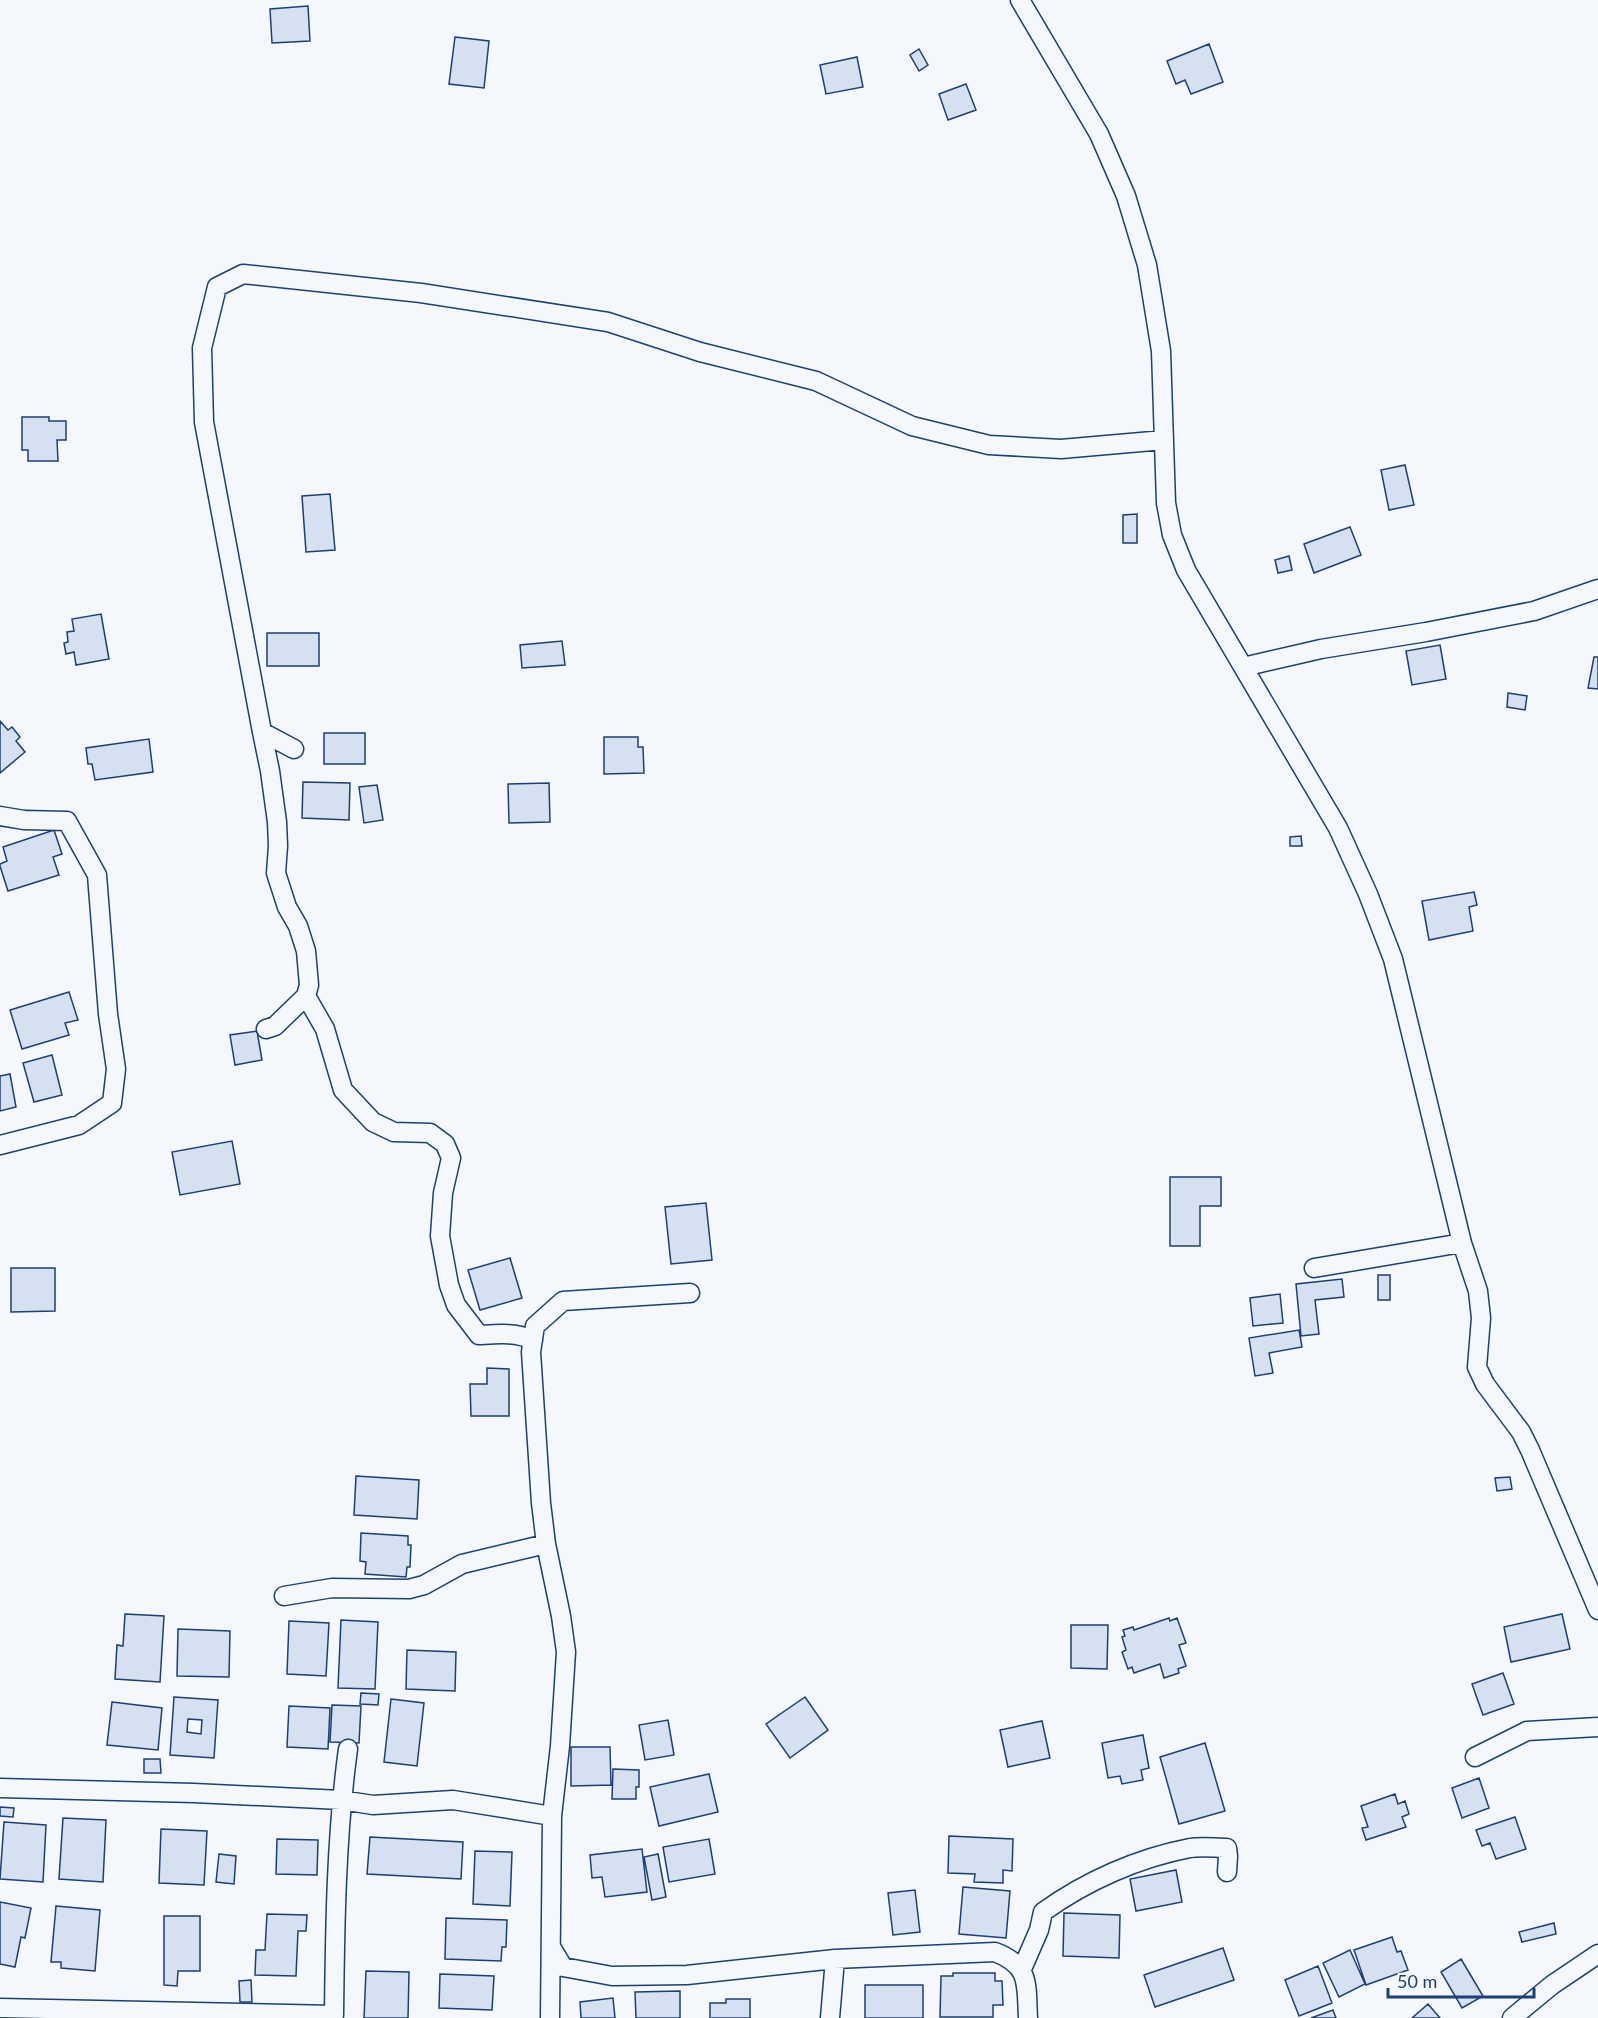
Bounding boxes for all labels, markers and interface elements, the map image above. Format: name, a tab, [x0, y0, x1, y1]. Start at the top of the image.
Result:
scale bar	[1388, 1961, 1534, 1999]
text: 50 m	[1397, 1970, 1437, 1992]

